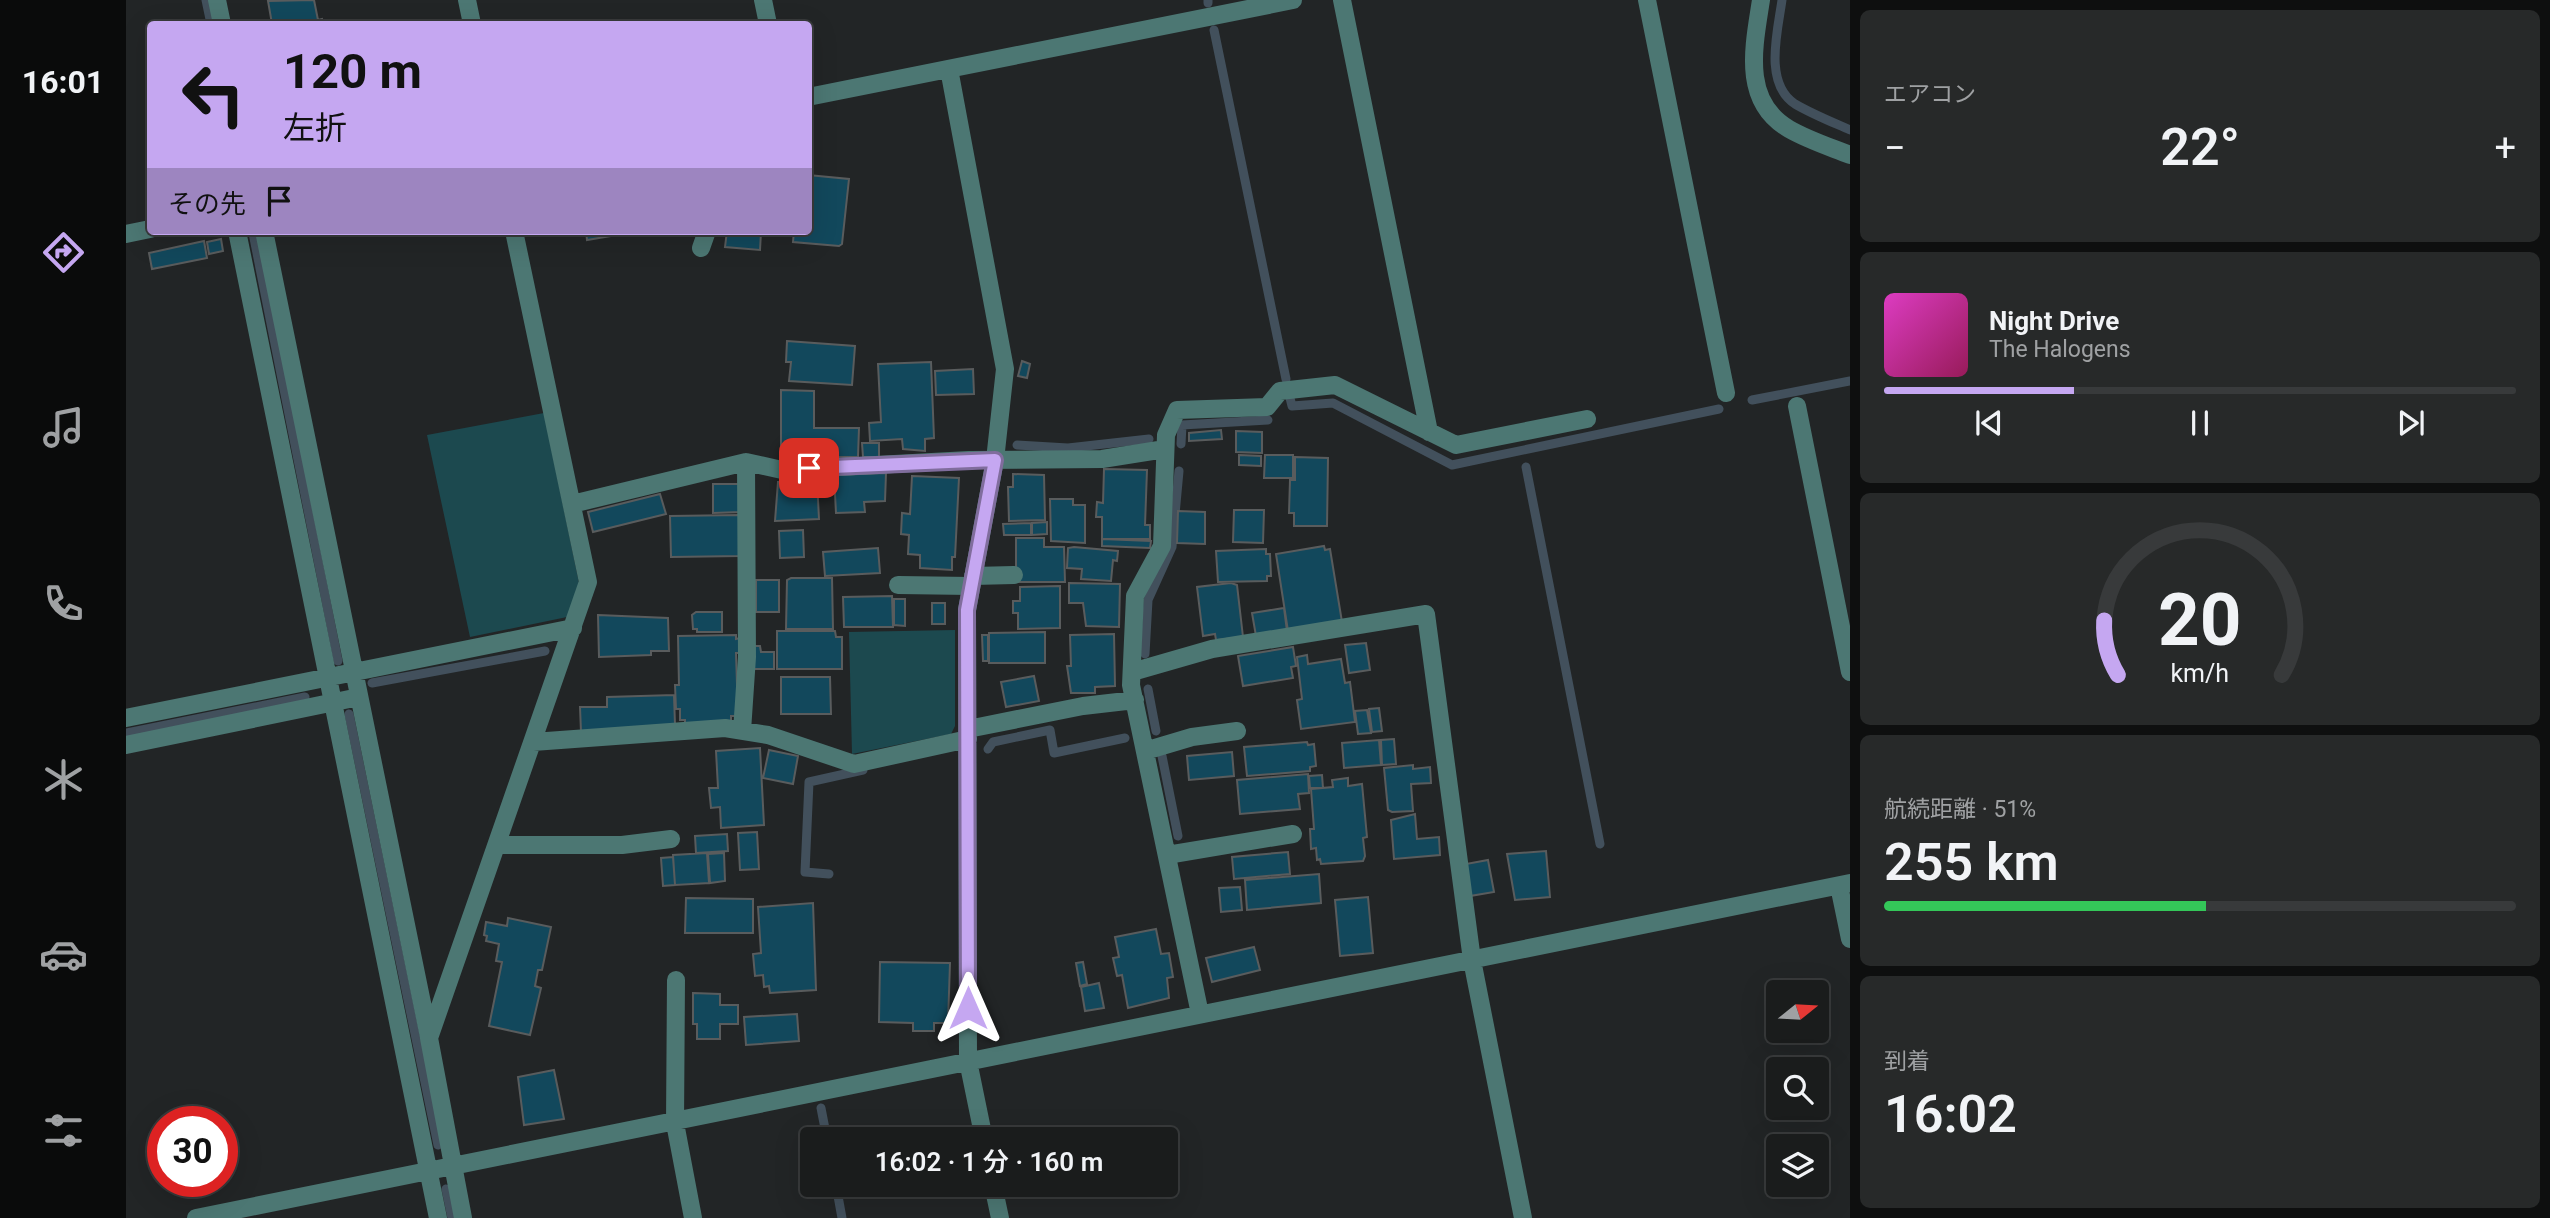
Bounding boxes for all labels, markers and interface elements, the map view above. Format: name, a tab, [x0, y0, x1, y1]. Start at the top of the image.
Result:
text: 120 m	[283, 43, 422, 100]
icon: left	[168, 49, 259, 140]
text: 16:01	[22, 63, 104, 101]
text: エアコン	[1884, 81, 1976, 108]
text: 左折	[283, 109, 347, 147]
text: 22°	[2160, 117, 2240, 178]
text: −	[1884, 126, 1906, 170]
text: +	[2494, 126, 2516, 170]
icon: arrive	[260, 182, 298, 220]
text: その先	[168, 189, 246, 219]
icon: directions	[39, 228, 88, 277]
text: Night Drive	[1989, 306, 2119, 336]
text: The Halogens	[1989, 336, 2131, 363]
icon: music	[39, 403, 88, 452]
icon: previous	[1970, 404, 2008, 442]
icon: pause	[2181, 404, 2219, 442]
icon: next	[2392, 404, 2430, 442]
pin	[779, 438, 839, 498]
icon: arrive	[790, 449, 828, 487]
text: 20	[2158, 577, 2242, 663]
icon: phone	[39, 579, 88, 628]
text: km/h	[2171, 659, 2229, 688]
icon: climate	[39, 755, 88, 804]
text: 航続距離 · 51%	[1884, 796, 2036, 823]
text: 255 km	[1884, 832, 2059, 893]
icon: car	[39, 930, 88, 979]
position arrow	[931, 971, 1005, 1045]
north arrow	[1766, 980, 1829, 1043]
map controls	[1766, 980, 1829, 1197]
text: 到着	[1884, 1048, 1930, 1075]
button: search	[1766, 1057, 1829, 1120]
text: 16:02	[1884, 1084, 2017, 1145]
icon: filters	[39, 1106, 88, 1155]
speed limit sign: 30	[147, 1106, 238, 1197]
button: layers	[1766, 1134, 1829, 1197]
text: 16:02 · 1 分 · 160 m	[875, 1147, 1103, 1177]

